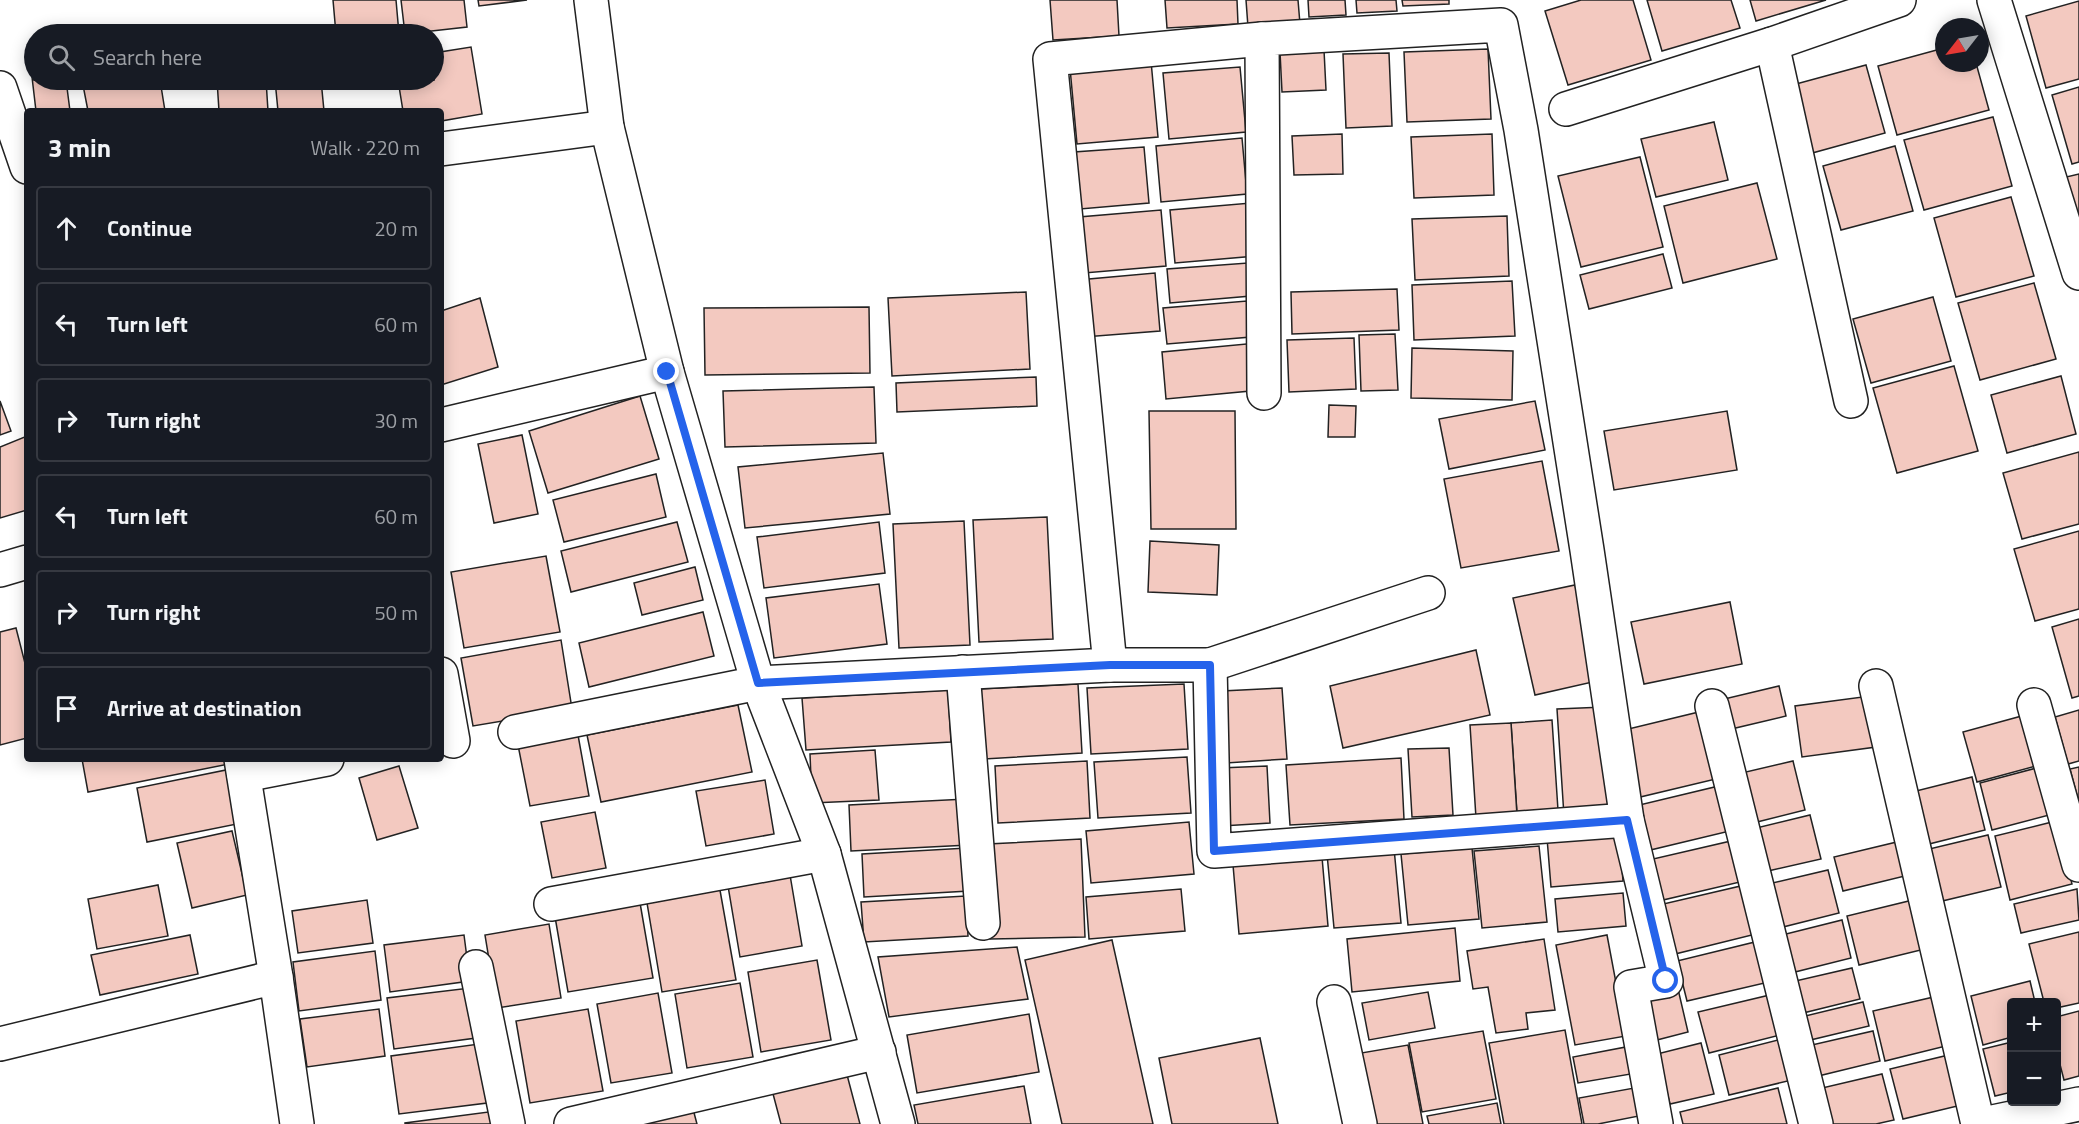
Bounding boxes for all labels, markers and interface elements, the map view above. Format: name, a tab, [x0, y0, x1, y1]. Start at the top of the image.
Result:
north arrow	[1935, 18, 1989, 72]
search box	[24, 24, 444, 90]
text: Search here	[93, 40, 202, 74]
icon: search	[45, 41, 78, 74]
text: 3 min	[48, 128, 111, 167]
text: Walk · 220 m	[311, 132, 420, 163]
text: Continue	[107, 211, 192, 245]
icon: ahead	[50, 212, 83, 245]
text: 20 m	[374, 213, 418, 244]
text: Turn left	[107, 307, 188, 341]
icon: left	[50, 308, 83, 341]
text: 60 m	[374, 309, 418, 340]
route end	[653, 358, 679, 384]
text: Turn right	[107, 403, 201, 437]
icon: right	[50, 404, 83, 437]
text: 30 m	[374, 405, 418, 436]
text: Turn left	[107, 499, 188, 533]
icon: left	[50, 500, 83, 533]
text: 60 m	[374, 501, 418, 532]
text: Turn right	[107, 595, 201, 629]
icon: right	[50, 596, 83, 629]
text: 50 m	[374, 597, 418, 628]
text: Arrive at destination	[107, 691, 302, 725]
icon: arrive	[50, 692, 83, 725]
route start	[1652, 967, 1678, 993]
map controls	[2007, 998, 2061, 1106]
button: +	[2007, 998, 2061, 1052]
button: −	[2007, 1052, 2061, 1106]

